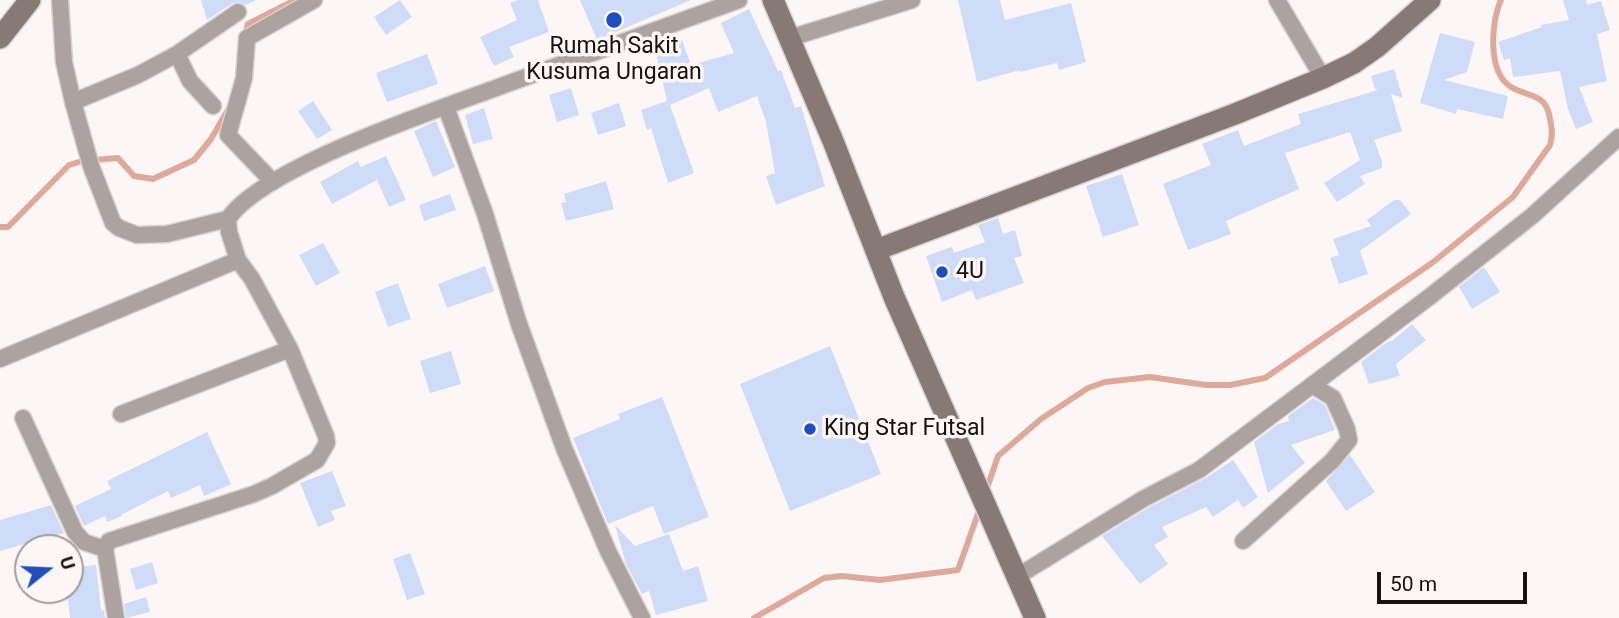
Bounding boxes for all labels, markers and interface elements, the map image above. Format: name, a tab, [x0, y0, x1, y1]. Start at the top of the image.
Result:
marker: Rumah Sakit Kusuma Ungaran	[604, 10, 624, 30]
place label: Rumah Sakit Kusuma Ungaran	[526, 33, 702, 87]
place label: 4U	[956, 258, 984, 286]
marker: 4U	[934, 264, 950, 280]
place label: King Star Futsal	[824, 415, 985, 443]
marker: King Star Futsal	[802, 421, 818, 437]
north arrow	[14, 534, 84, 604]
text: U	[55, 553, 80, 572]
scale bar	[1381, 558, 1532, 602]
text: 50 m	[1390, 572, 1437, 596]

